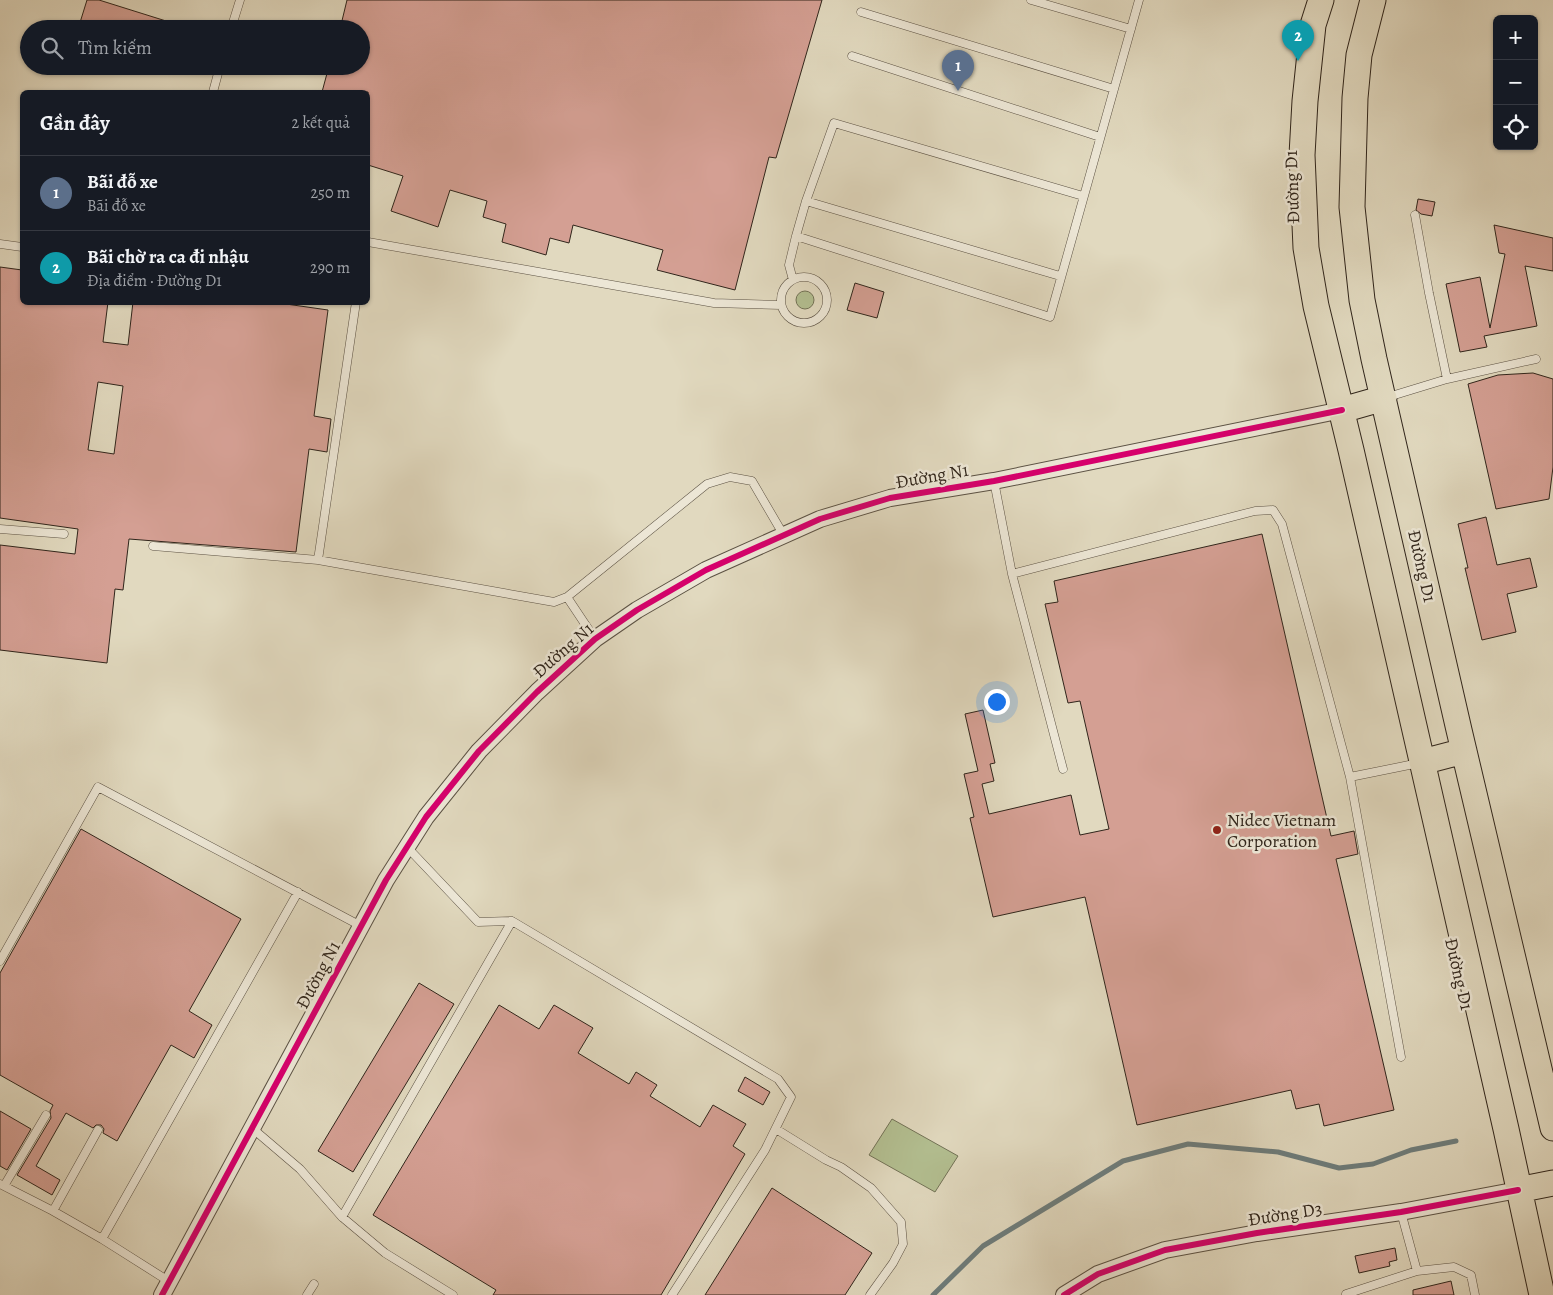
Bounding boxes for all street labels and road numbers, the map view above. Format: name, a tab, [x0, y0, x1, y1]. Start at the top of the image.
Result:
street label: Đường D1	[1279, 150, 1305, 224]
street label: Đường N1	[894, 458, 970, 494]
street label: Đường D1	[1402, 528, 1442, 604]
street label: Đường N1	[527, 617, 599, 683]
street label: Đường D1	[1439, 936, 1479, 1012]
street label: Đường N1	[290, 937, 346, 1013]
street label: Đường D3	[1246, 1196, 1324, 1232]

